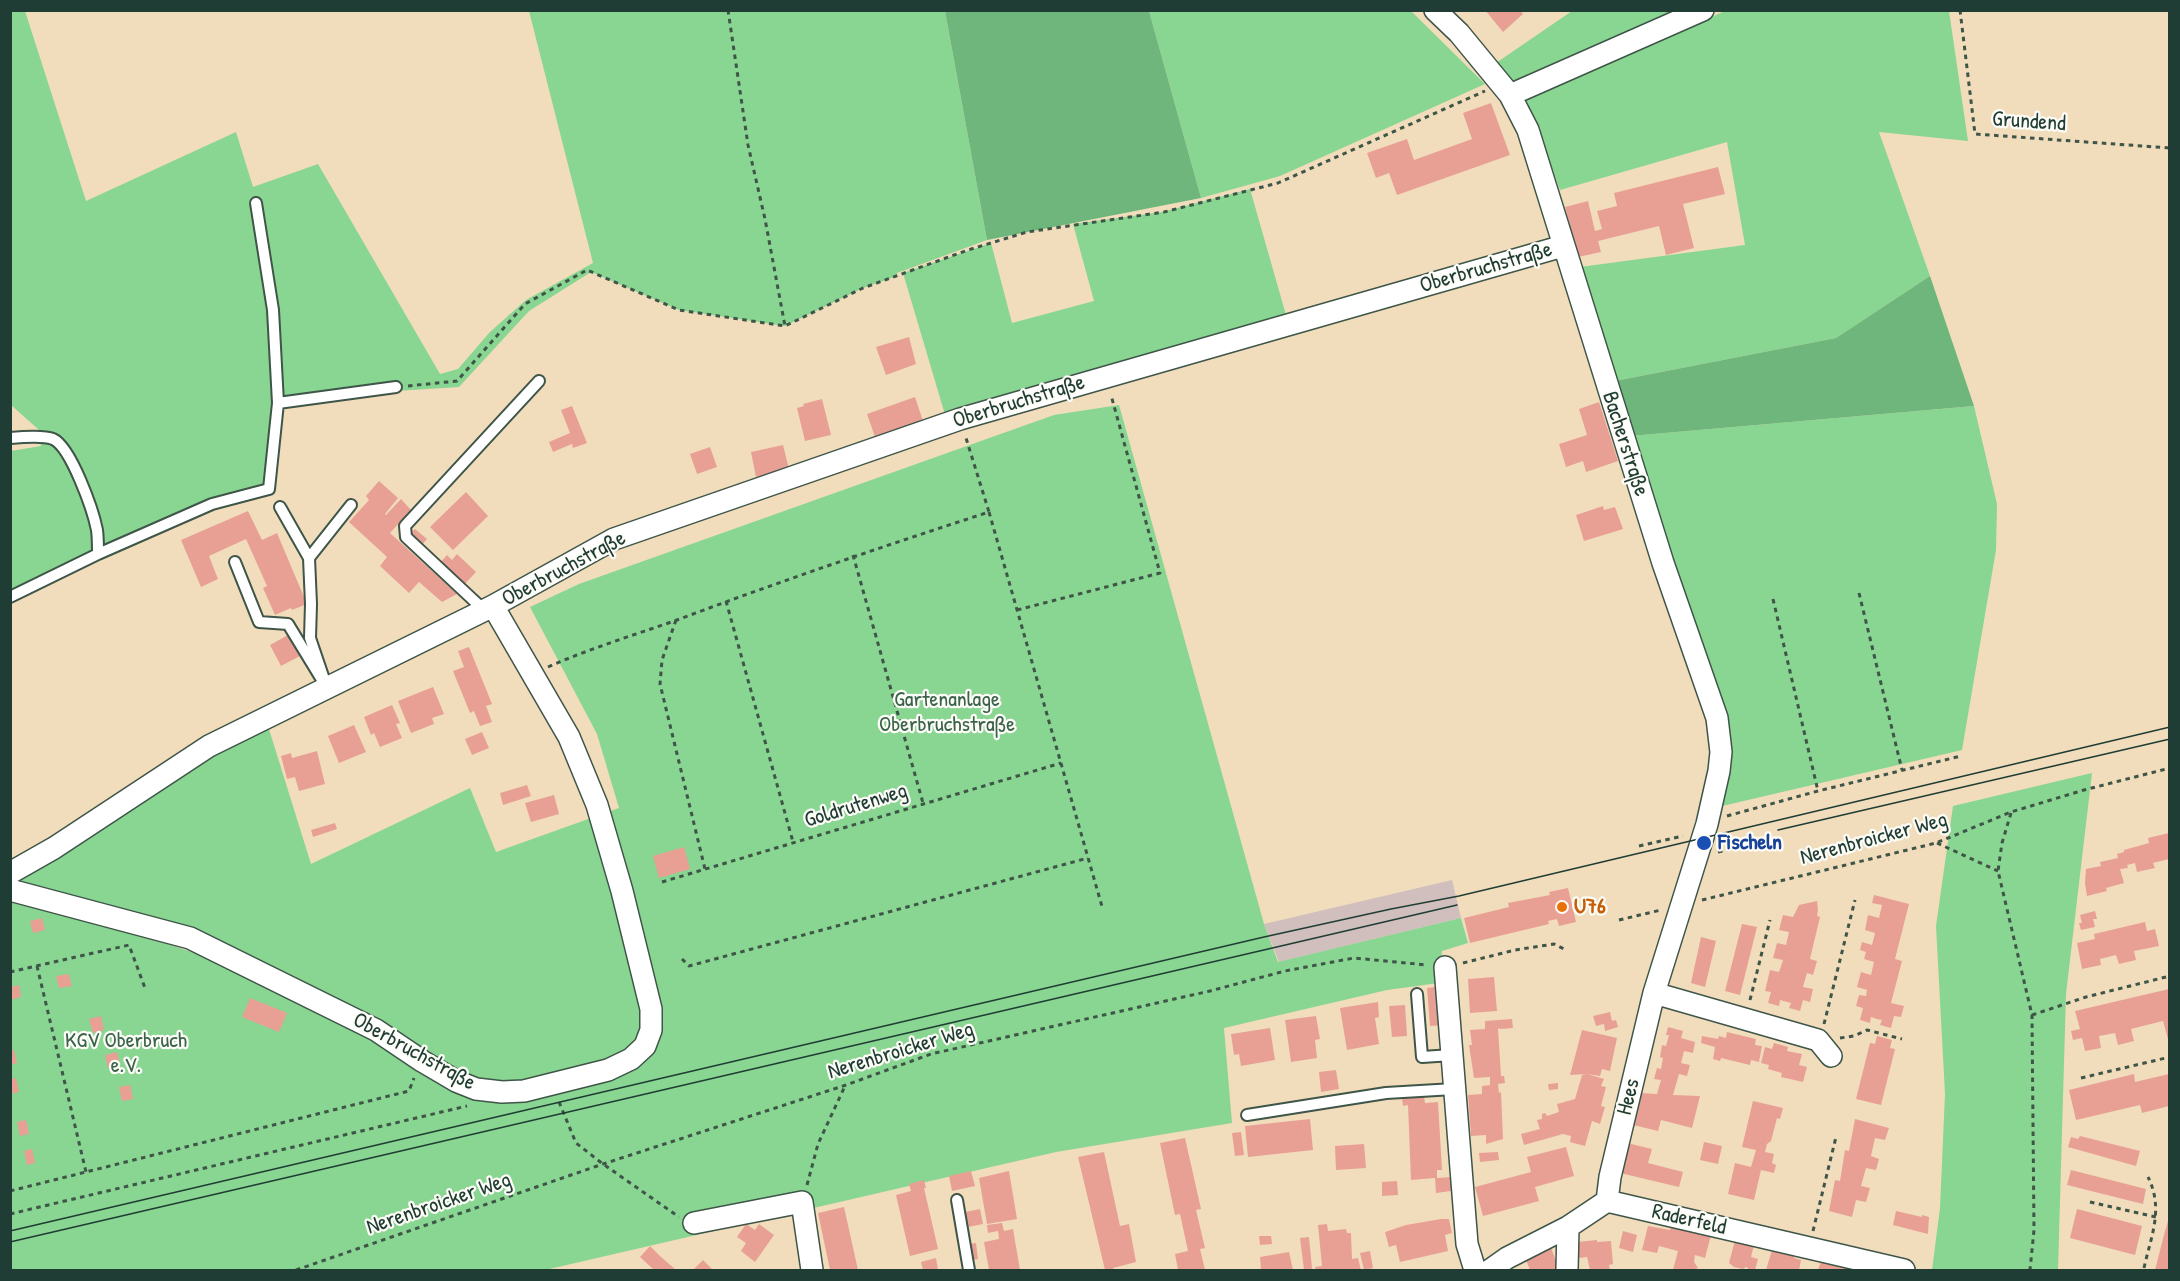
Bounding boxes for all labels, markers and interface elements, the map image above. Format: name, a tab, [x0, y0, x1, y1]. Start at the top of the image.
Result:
street label: Grundend	[1991, 106, 2067, 138]
street label: Oberbruchstraße	[1417, 237, 1555, 299]
street label: Oberbruchstraße	[950, 369, 1088, 435]
street label: Bacherstraße	[1596, 388, 1654, 500]
street label: Oberbruchstraße	[498, 525, 630, 613]
park label: Gartenanlage Oberbruchstraße	[879, 687, 1015, 738]
street label: Goldrutenweg	[801, 778, 911, 834]
street label: Nerenbroicker Weg	[1798, 807, 1950, 871]
place label: Fischeln	[1718, 830, 1782, 856]
marker: Fischeln	[1695, 834, 1713, 852]
place label: U76	[1574, 894, 1606, 920]
marker: U76	[1555, 900, 1569, 914]
street label: Oberbruchstraße	[348, 1007, 480, 1097]
street label: Nerenbroicker Weg	[825, 1016, 977, 1086]
park label: KGV Oberbruch e.V.	[65, 1028, 187, 1080]
street label: Hees	[1612, 1076, 1646, 1118]
street label: Nerenbroicker Weg	[363, 1167, 515, 1241]
street label: Raderfeld	[1649, 1199, 1729, 1241]

